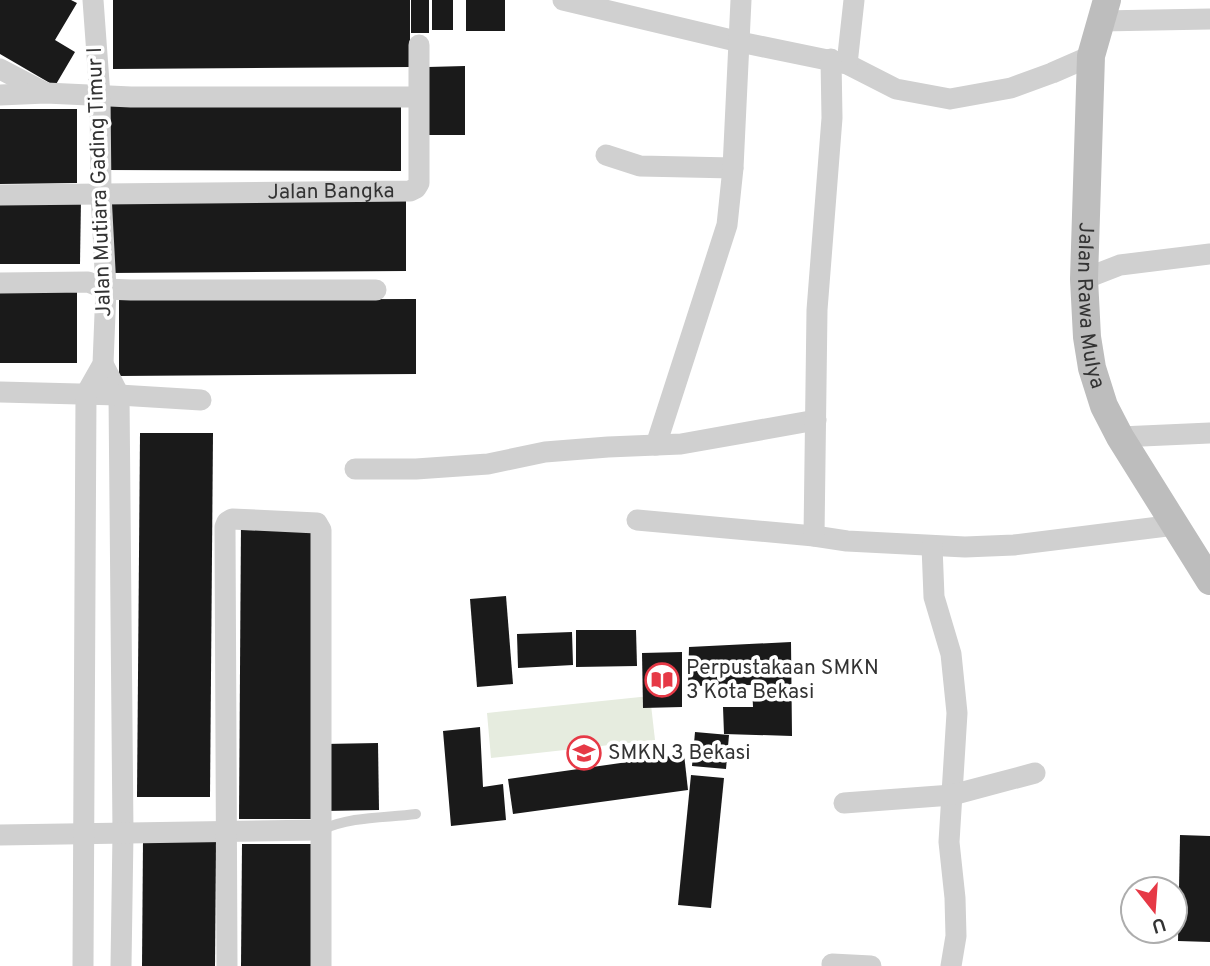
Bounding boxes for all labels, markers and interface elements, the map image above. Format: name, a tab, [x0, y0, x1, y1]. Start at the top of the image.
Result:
street label: Jalan Mutiara Gading Timur I	[82, 47, 118, 317]
street label: Jalan Bangka	[267, 178, 395, 206]
street label: Jalan Rawa Mulya	[1070, 221, 1111, 392]
place label: Perpustakaan SMKN 3 Kota Bekasi	[686, 655, 879, 706]
library icon: Perpustakaan SMKN 3 Kota Bekasi	[643, 661, 681, 699]
school or university icon: SMKN 3 Bekasi	[565, 734, 603, 772]
place label: SMKN 3 Bekasi	[608, 740, 751, 767]
north arrow	[1119, 875, 1189, 945]
text: U	[1148, 911, 1168, 938]

